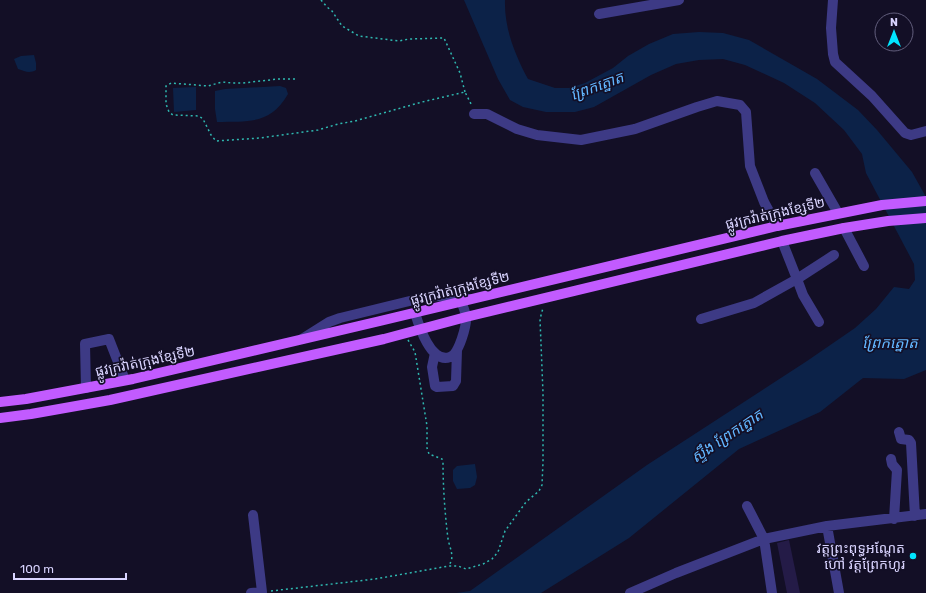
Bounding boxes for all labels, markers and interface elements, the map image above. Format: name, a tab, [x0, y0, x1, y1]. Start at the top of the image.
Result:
north arrow	[874, 12, 914, 52]
text: N	[890, 16, 898, 29]
water label: ព្រែកត្នោត	[568, 68, 628, 104]
street label: ផ្លូវក្រវ៉ាត់ក្រុងខ្សែទី២	[723, 193, 827, 236]
street label: ផ្លូវក្រវ៉ាត់ក្រុងខ្សែទី២	[409, 267, 512, 312]
water label: ព្រែកត្នោត	[862, 334, 919, 352]
street label: ផ្លូវក្រវ៉ាត់ក្រុងខ្សែទី២	[93, 342, 197, 383]
water label: ស្ទឹង ព្រែកត្នោត	[688, 405, 768, 467]
place label: វត្តព្រះពុទ្ធអណ្តែត ហៅ វត្តព្រែកហូរ	[817, 540, 905, 573]
marker: វត្តព្រះពុទ្ធអណ្តែត ហៅ វត្តព្រែកហូរ	[908, 551, 918, 561]
scale bar	[14, 555, 126, 581]
text: 100 m	[20, 562, 54, 576]

